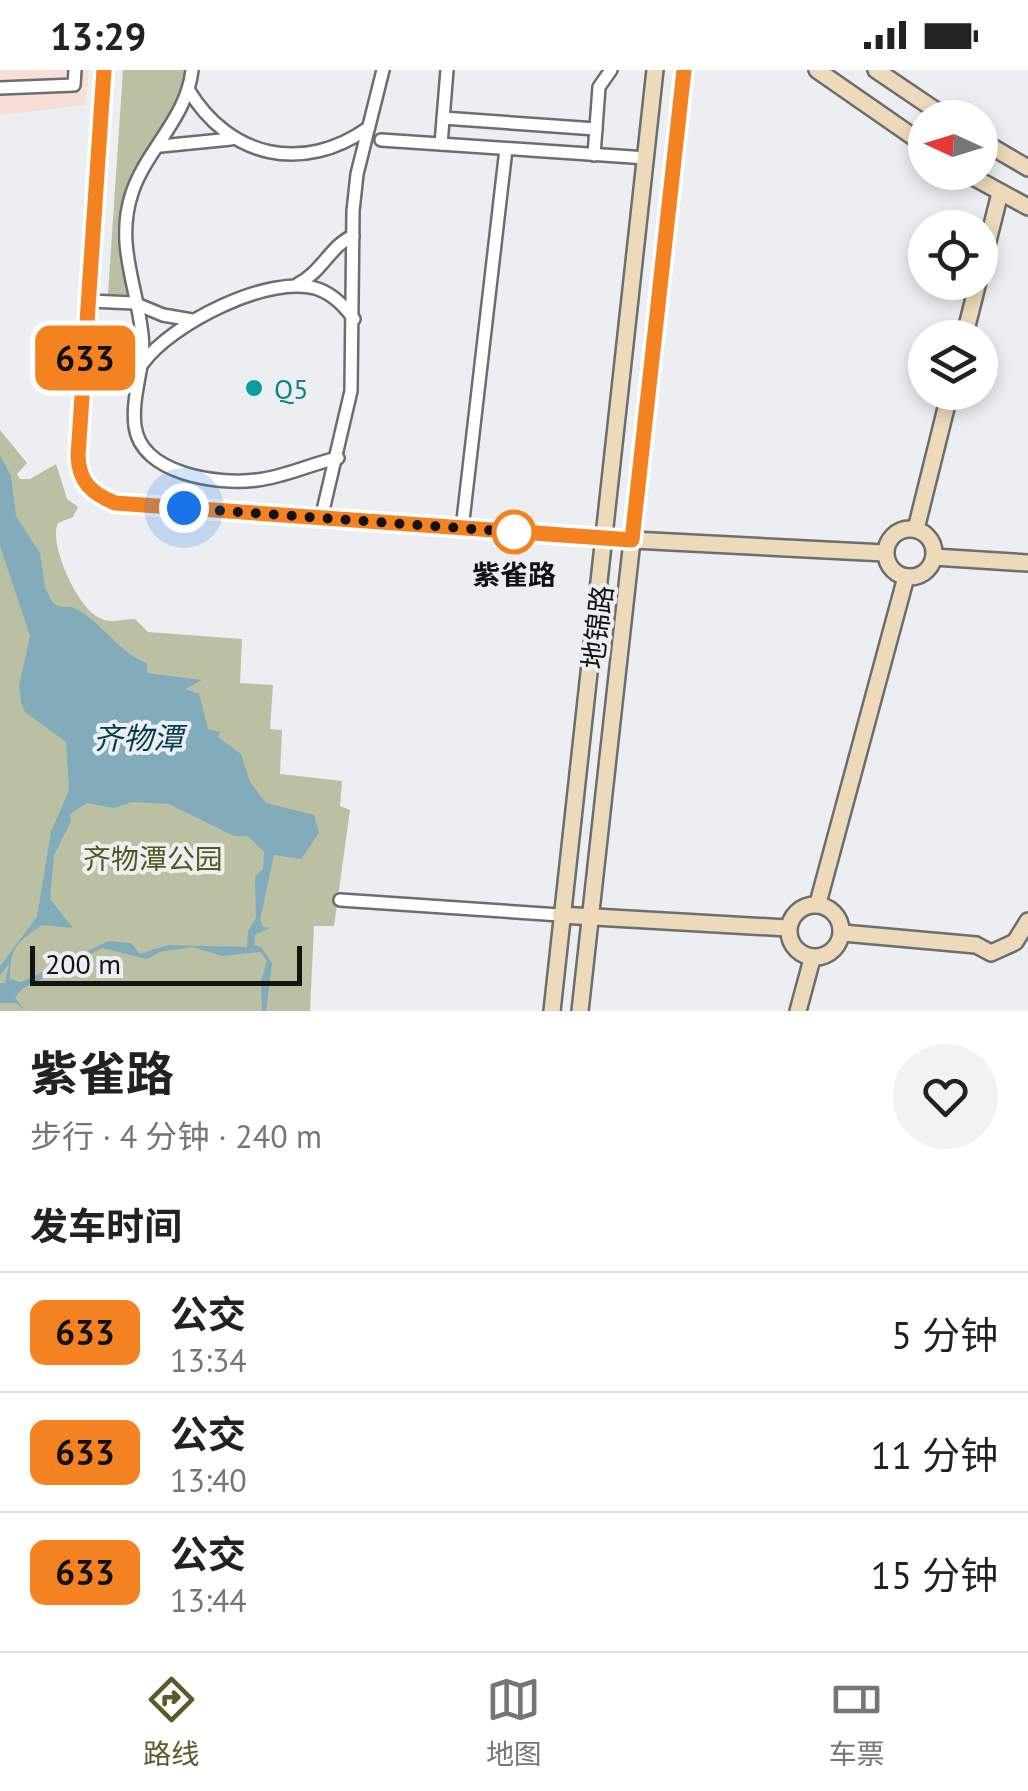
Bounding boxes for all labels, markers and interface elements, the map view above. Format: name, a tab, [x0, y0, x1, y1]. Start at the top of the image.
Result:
text: 13:29	[50, 11, 146, 60]
north arrow	[908, 100, 998, 190]
map controls	[908, 100, 998, 410]
button: locate	[908, 210, 998, 300]
button: layers	[908, 320, 998, 410]
line badge: 633	[28, 326, 142, 390]
text: 633	[55, 335, 115, 381]
place label: Q5	[274, 370, 308, 407]
marker: Q5	[243, 377, 265, 399]
your location	[159, 483, 209, 533]
marker: 紫雀路	[493, 511, 535, 553]
place label: 紫雀路	[472, 556, 556, 593]
street label: 地锦路	[574, 583, 620, 671]
water label: 齐物潭	[93, 718, 188, 757]
park label: 齐物潭公园	[83, 840, 223, 877]
scale bar	[30, 941, 302, 986]
text: 200 m	[45, 945, 121, 982]
text: 紫雀路	[30, 1042, 174, 1104]
button: heart	[893, 1044, 998, 1149]
text: 步行 · 4 分钟 · 240 m	[30, 1115, 322, 1157]
text: 发车时间	[30, 1201, 182, 1250]
text: 公交	[170, 1289, 246, 1338]
text: 633	[55, 1309, 115, 1355]
text: 5 分钟	[891, 1310, 998, 1359]
text: 13:34	[170, 1339, 247, 1381]
text: 公交	[170, 1409, 246, 1458]
text: 633	[55, 1429, 115, 1475]
text: 11 分钟	[870, 1430, 998, 1479]
text: 13:40	[170, 1459, 247, 1501]
text: 公交	[170, 1529, 246, 1578]
text: 633	[55, 1549, 115, 1595]
text: 15 分钟	[870, 1550, 998, 1599]
text: 13:44	[170, 1579, 247, 1621]
tab: 路线	[143, 1672, 199, 1772]
tab: 地图	[486, 1672, 542, 1772]
tab: 车票	[829, 1672, 885, 1772]

